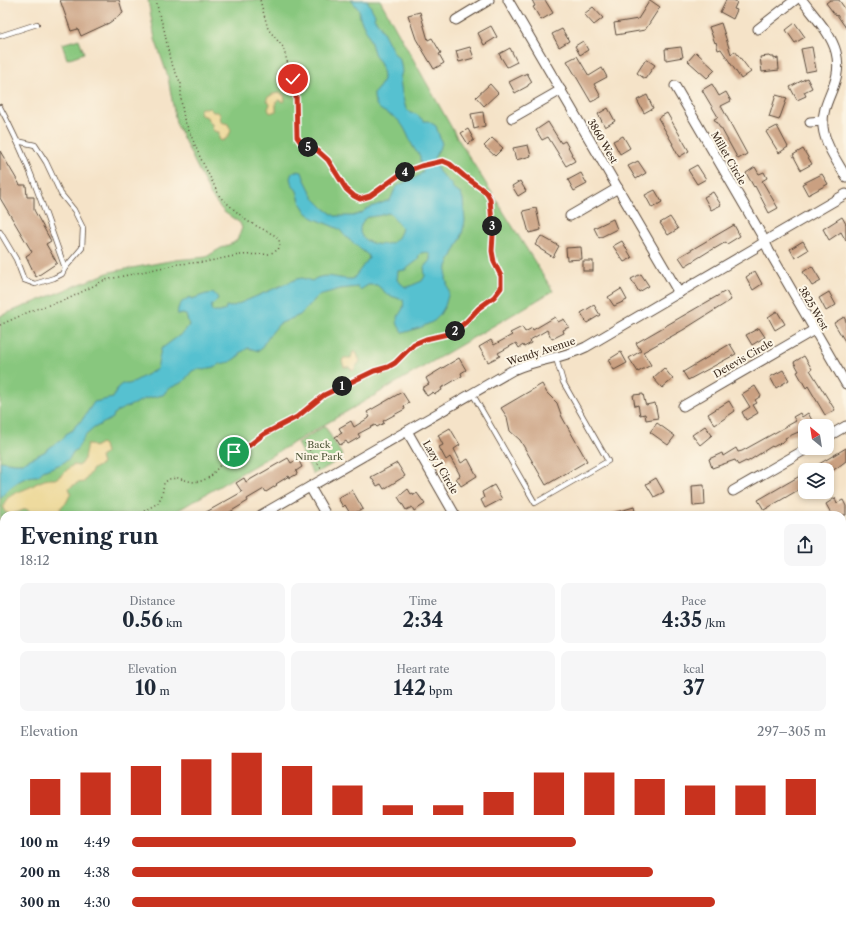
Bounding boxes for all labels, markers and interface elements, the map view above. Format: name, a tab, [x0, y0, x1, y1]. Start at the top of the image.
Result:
pin	[276, 62, 310, 96]
icon: check	[282, 68, 304, 90]
street label: 3860 West	[585, 117, 621, 166]
street label: Millet Circle	[708, 129, 749, 188]
pin: 5	[298, 137, 318, 157]
text: 5	[305, 140, 311, 154]
pin: 4	[395, 162, 415, 182]
text: 4	[402, 165, 408, 179]
pin: 3	[482, 216, 502, 236]
text: 3	[489, 219, 495, 233]
street label: 3825 West	[796, 284, 832, 333]
pin: 2	[445, 321, 465, 341]
text: 2	[452, 324, 458, 338]
street label: Wendy Avenue	[504, 334, 577, 369]
street label: Detevis Circle	[711, 336, 776, 381]
pin: 1	[332, 376, 352, 396]
text: 1	[340, 379, 344, 393]
north arrow	[798, 419, 834, 455]
map controls	[798, 419, 834, 499]
pin	[217, 435, 251, 469]
park label: Back Nine Park	[295, 438, 344, 463]
street label: Lazy J Circle	[420, 438, 461, 497]
icon: arrive	[223, 441, 245, 463]
button: layers	[798, 463, 834, 499]
text: Evening run	[20, 523, 159, 550]
button: share	[784, 524, 826, 566]
text: 18:12	[20, 552, 50, 568]
text: Distance	[130, 594, 175, 608]
text: Time	[409, 594, 437, 608]
text: Pace	[681, 594, 706, 608]
text: 0.56	[122, 608, 163, 632]
text: 2:34	[403, 608, 443, 632]
text: 4:35	[662, 608, 702, 632]
text: km	[163, 616, 183, 630]
text: /km	[702, 616, 725, 630]
text: Elevation	[128, 662, 177, 676]
text: Heart rate	[396, 662, 450, 676]
text: kcal	[683, 662, 704, 676]
text: 10	[135, 676, 157, 700]
text: 142	[393, 676, 426, 700]
text: 37	[683, 676, 705, 700]
text: m	[157, 684, 170, 698]
text: bpm	[426, 684, 453, 698]
text: Elevation	[20, 723, 78, 739]
text: 297–305 m	[757, 723, 826, 739]
text: 100 m	[20, 834, 59, 850]
text: 4:49	[84, 834, 110, 850]
text: 200 m	[20, 864, 60, 880]
text: 4:38	[84, 864, 110, 880]
text: 300 m	[20, 894, 60, 910]
text: 4:30	[84, 894, 111, 910]

